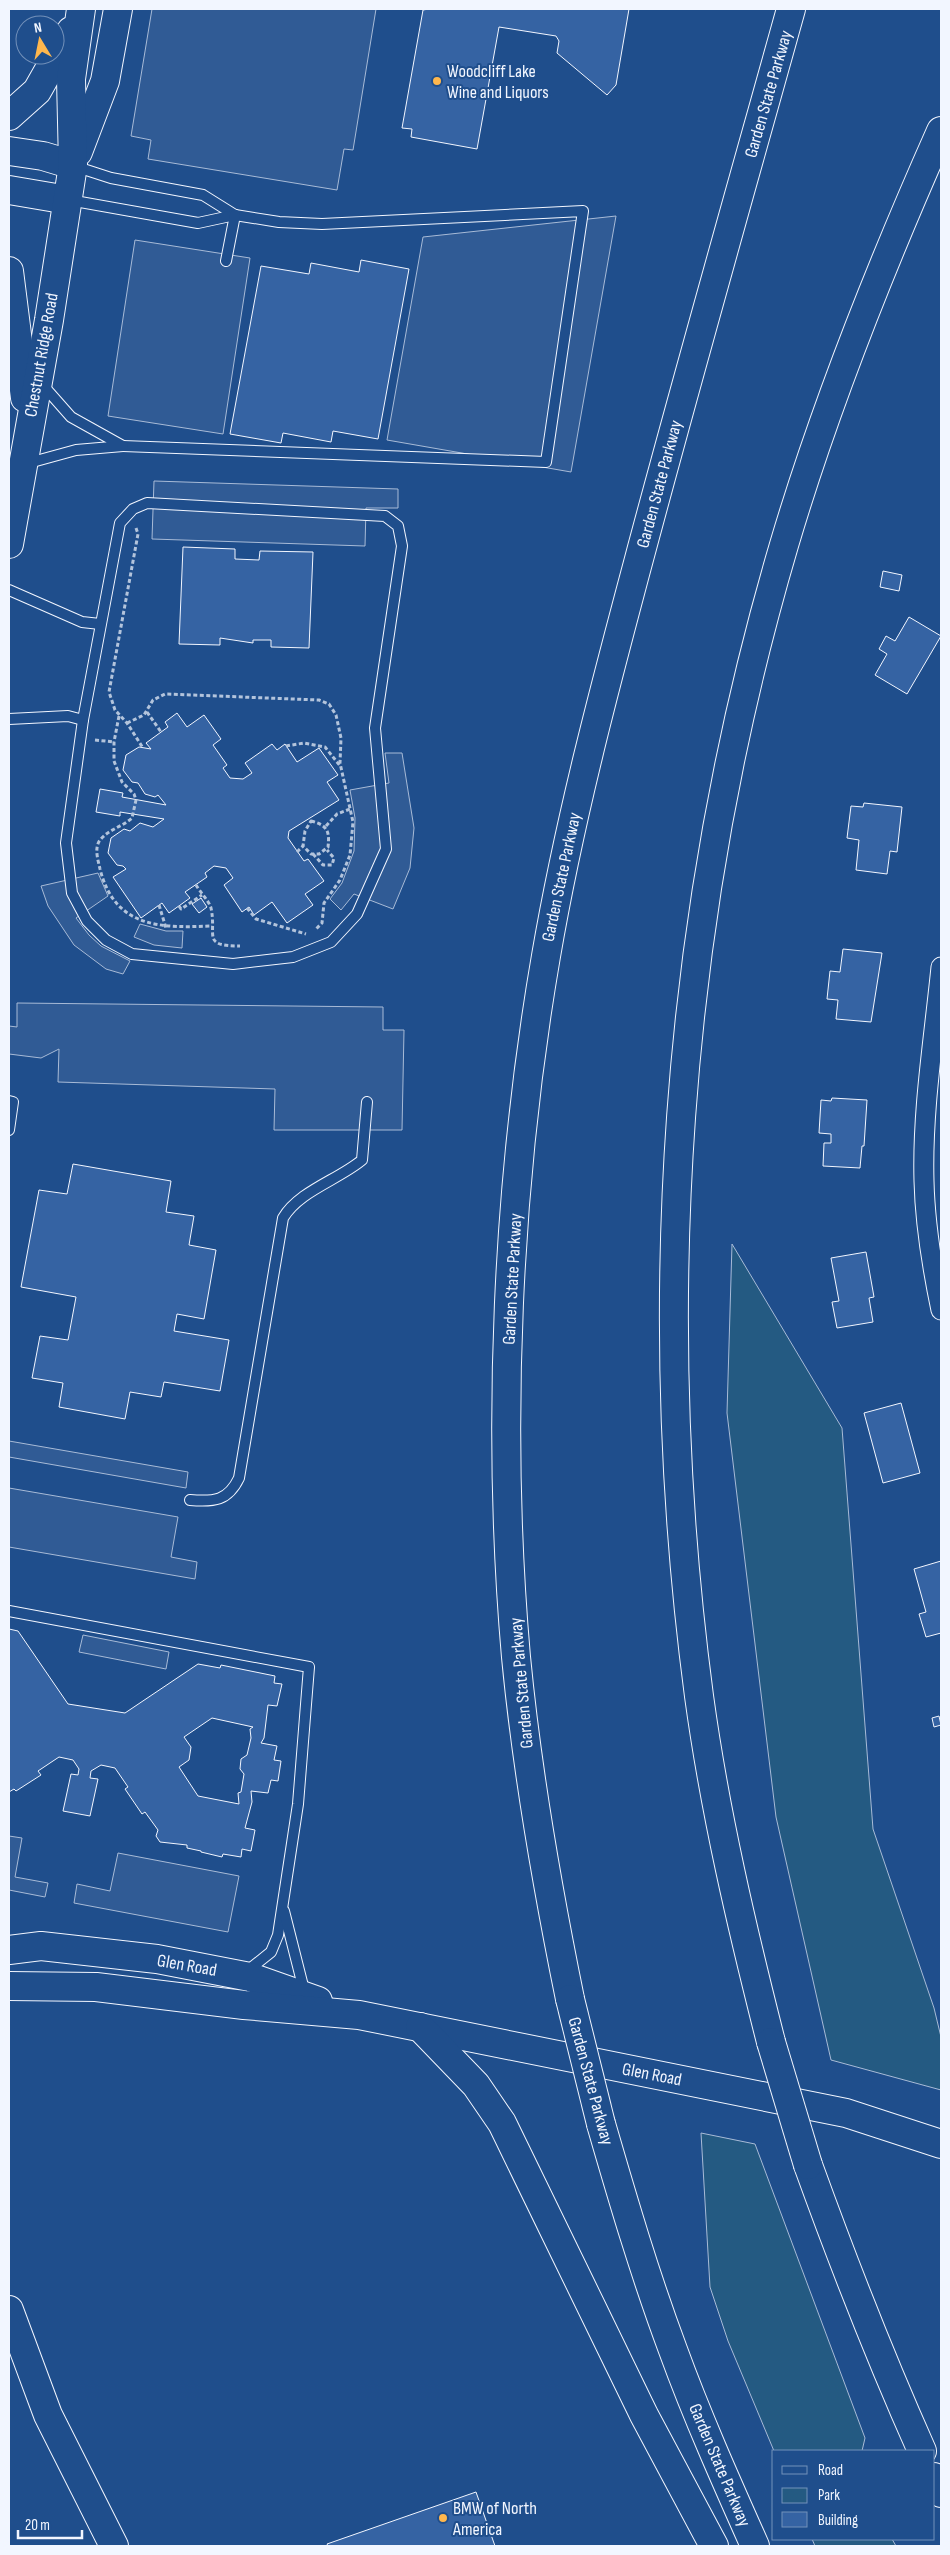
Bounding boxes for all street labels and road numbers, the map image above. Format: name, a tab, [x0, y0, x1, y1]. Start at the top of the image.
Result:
street label: Garden State Parkway	[740, 28, 797, 160]
street label: Chestnut Ridge Road	[20, 291, 63, 419]
street label: Garden State Parkway	[632, 418, 687, 550]
street label: Garden State Parkway	[538, 811, 585, 944]
street label: Garden State Parkway	[499, 1213, 526, 1345]
street label: Garden State Parkway	[505, 1617, 538, 1749]
street label: Glen Road	[155, 1950, 218, 1981]
street label: Garden State Parkway	[563, 2015, 618, 2147]
street label: Glen Road	[620, 2058, 683, 2091]
street label: Garden State Parkway	[684, 2401, 755, 2530]

